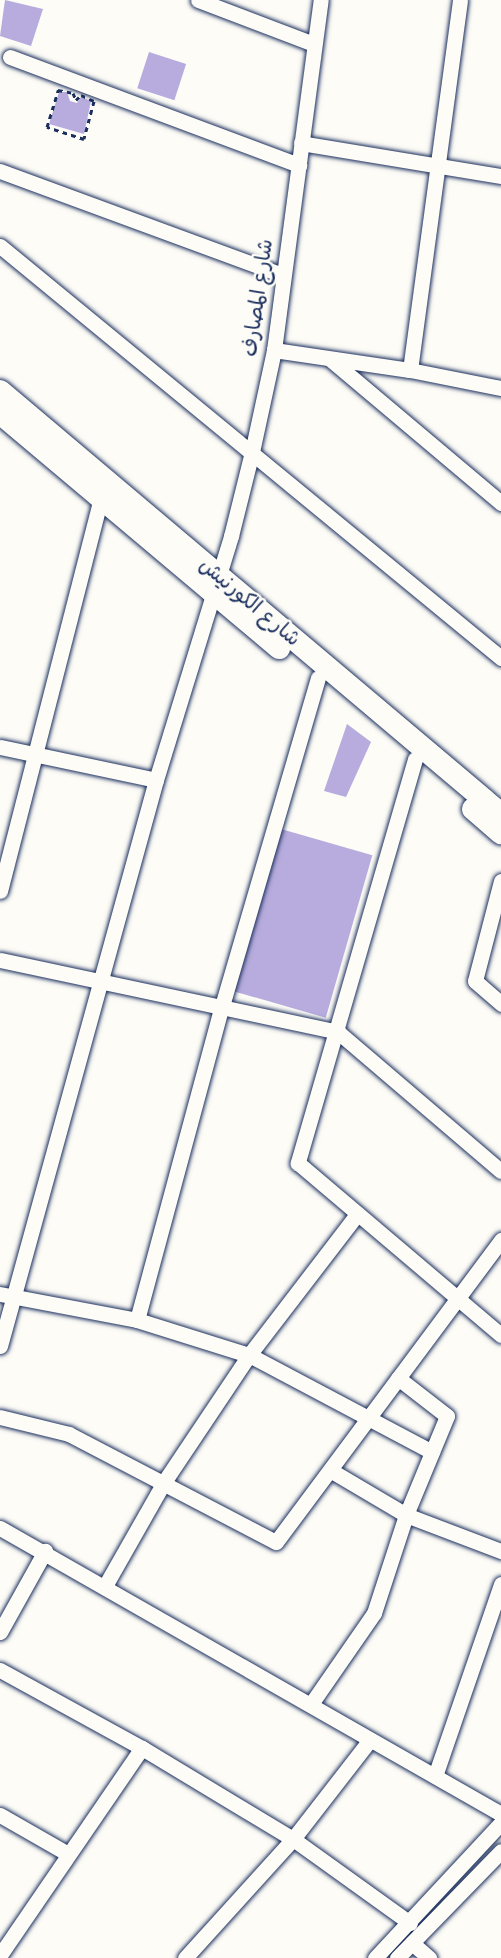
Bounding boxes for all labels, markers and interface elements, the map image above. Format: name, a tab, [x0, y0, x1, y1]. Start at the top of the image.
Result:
street label: شارع المصارف	[238, 238, 280, 358]
street label: شارع الكورنيش	[193, 553, 305, 653]

